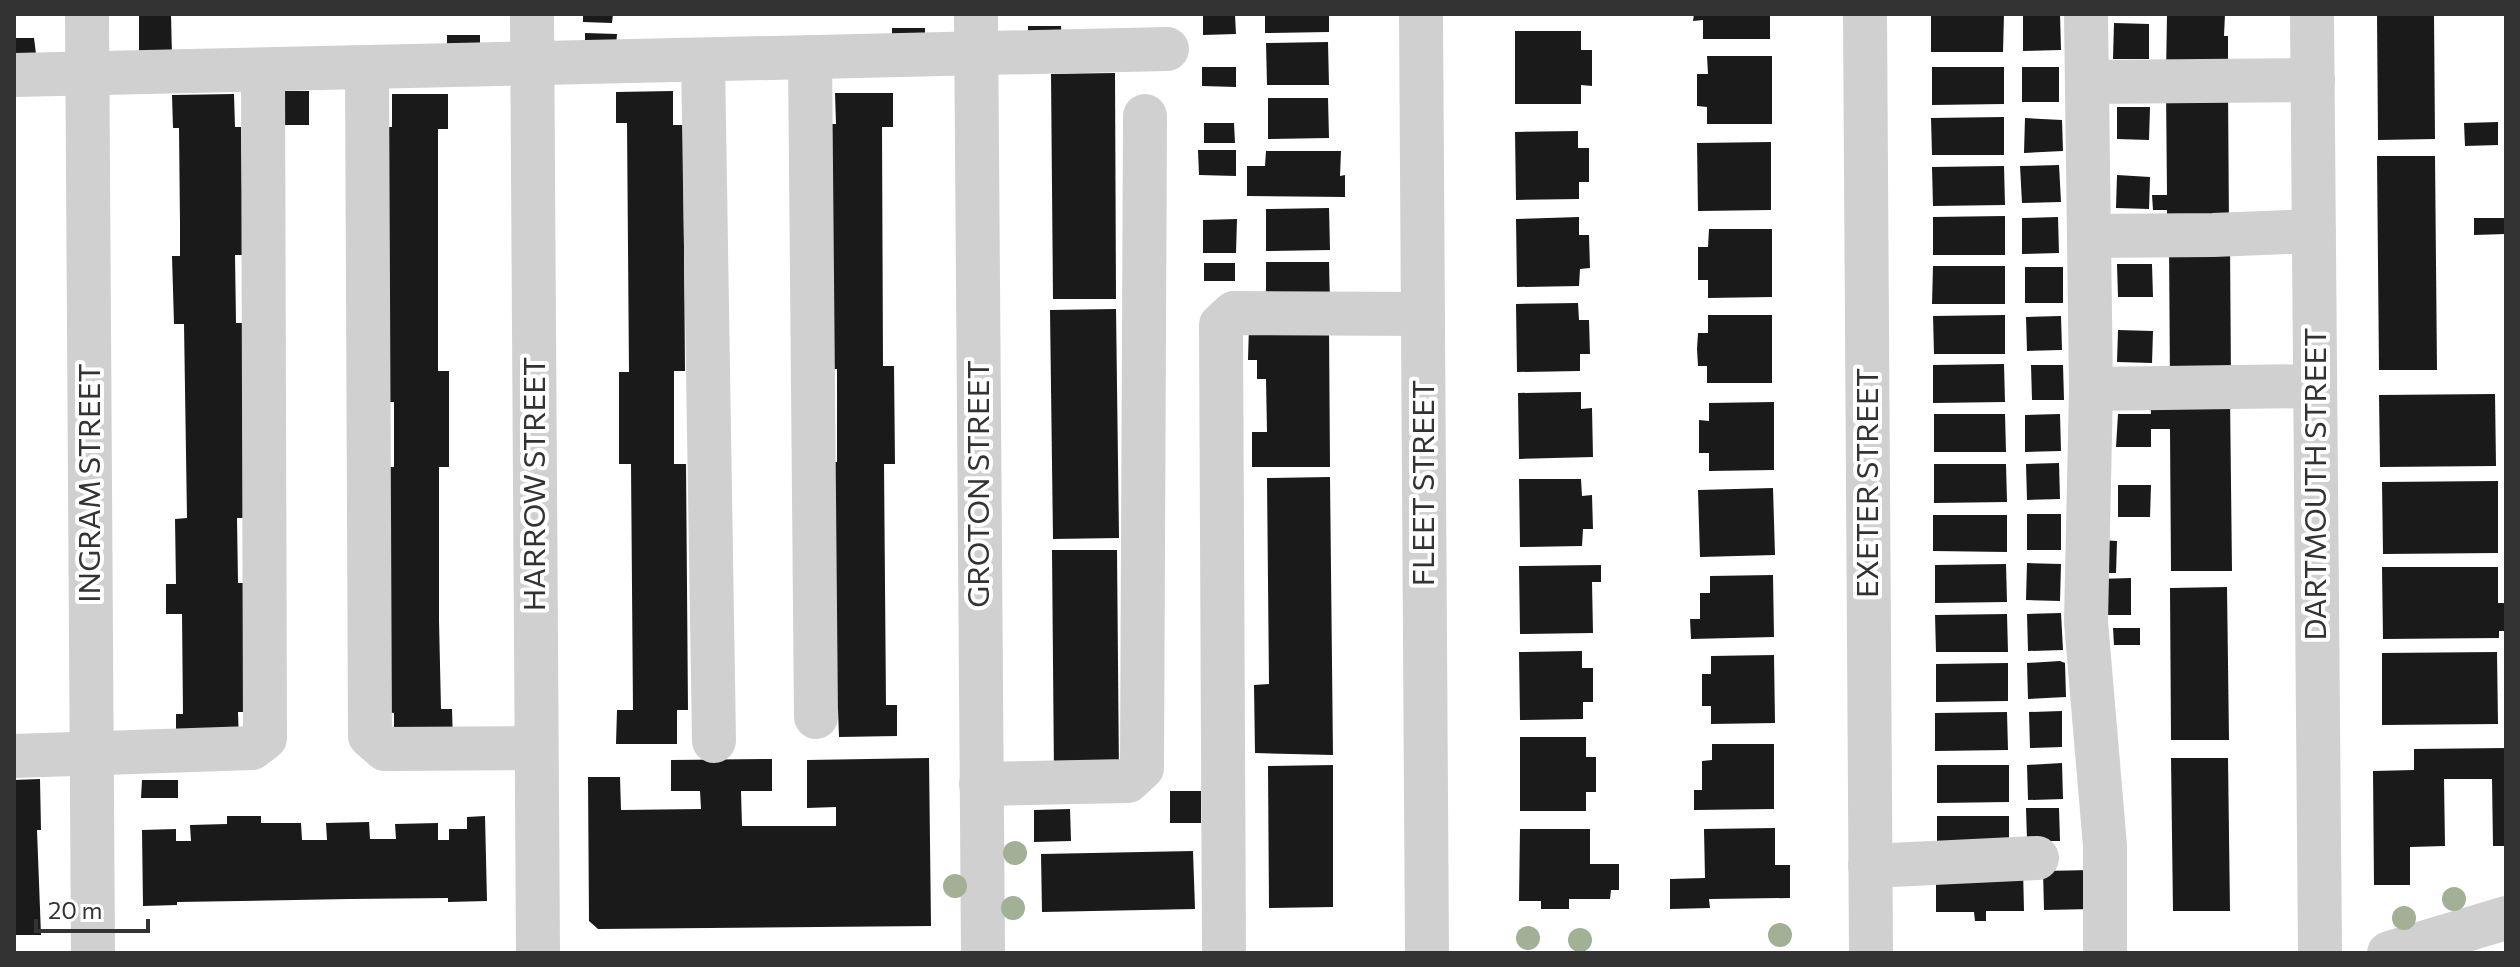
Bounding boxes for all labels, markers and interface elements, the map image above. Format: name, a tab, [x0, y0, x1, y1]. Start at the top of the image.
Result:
street label: DARTMOUTH STREET	[2295, 328, 2332, 641]
street label: HARROW STREET	[514, 357, 551, 611]
street label: GROTON STREET	[958, 360, 995, 608]
street label: INGRAM STREET	[69, 363, 106, 603]
street label: EXETER STREET	[1847, 368, 1884, 598]
street label: FLEET STREET	[1403, 380, 1440, 586]
scale bar	[36, 883, 148, 933]
text: 20 m	[48, 895, 102, 924]

